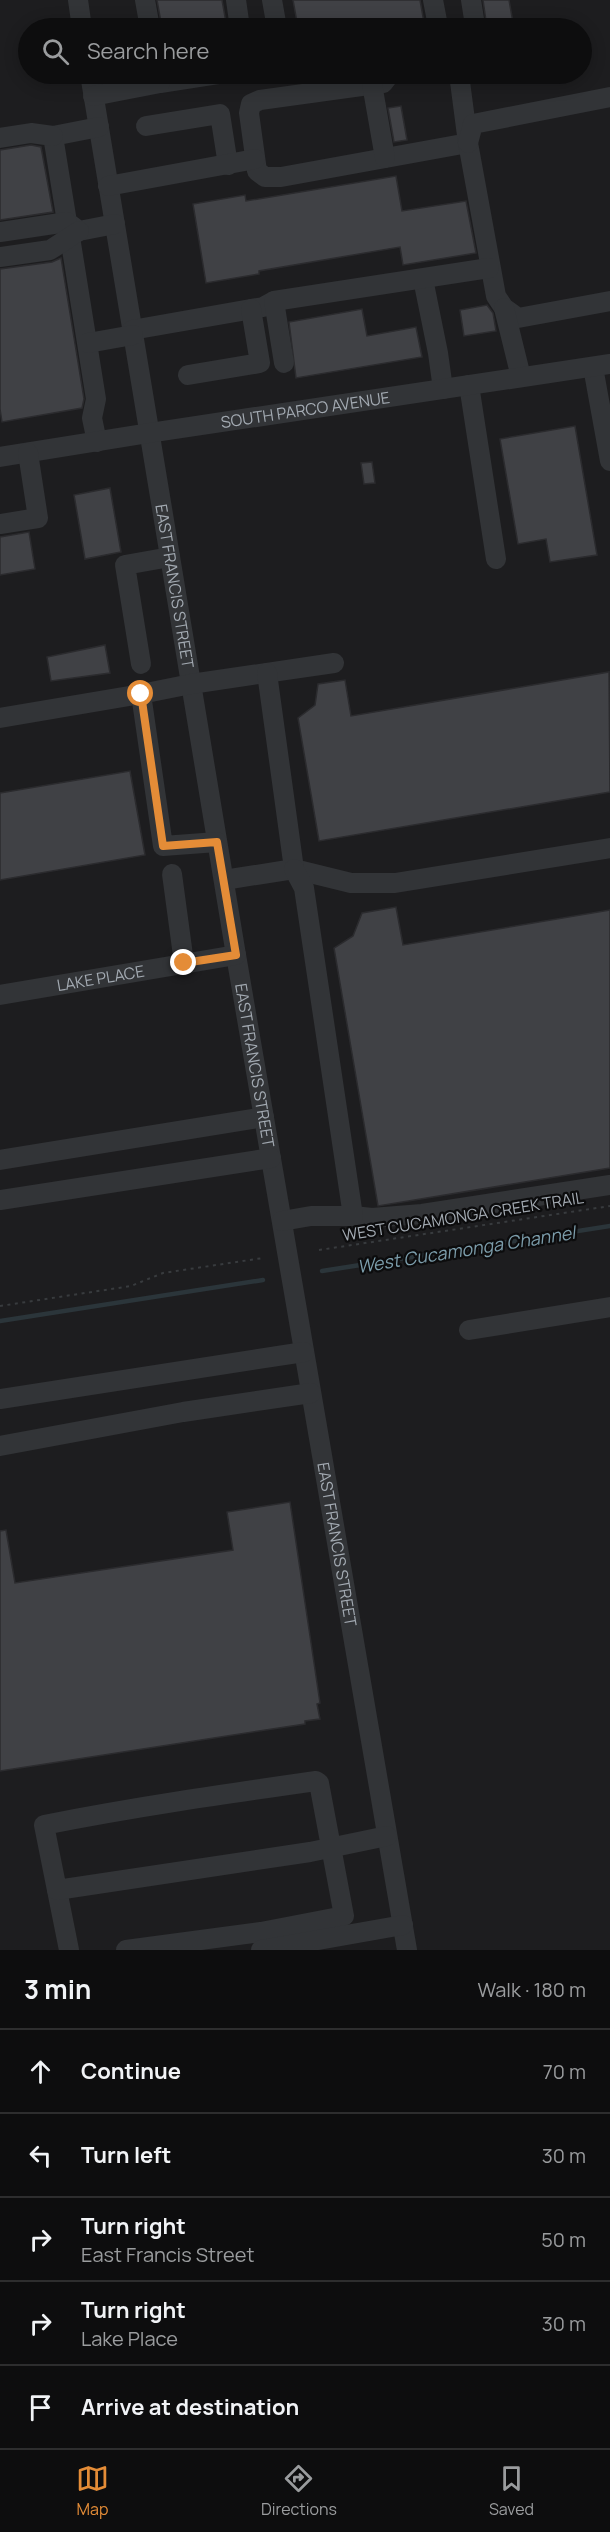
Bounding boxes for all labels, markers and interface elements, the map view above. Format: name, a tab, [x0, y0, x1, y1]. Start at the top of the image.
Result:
search box	[18, 18, 592, 84]
icon: search	[39, 35, 72, 68]
text: Search here	[87, 36, 209, 66]
street label: SOUTH PARCO AVENUE	[219, 386, 391, 433]
street label: EAST FRANCIS STREET	[150, 502, 199, 670]
route start	[127, 680, 153, 706]
route end	[170, 949, 196, 975]
street label: LAKE PLACE	[55, 960, 146, 996]
street label: EAST FRANCIS STREET	[230, 982, 280, 1149]
street label: WEST CUCAMONGA CREEK TRAIL	[341, 1186, 585, 1246]
water label: West Cucamonga Channel	[355, 1219, 579, 1278]
street label: EAST FRANCIS STREET	[312, 1461, 362, 1628]
text: 3 min	[24, 1971, 91, 2007]
text: Walk · 180 m	[477, 1976, 586, 2003]
icon: ahead	[24, 2055, 57, 2088]
text: Continue	[81, 2056, 181, 2086]
text: 70 m	[543, 2058, 586, 2085]
icon: left	[24, 2139, 57, 2172]
text: Turn left	[81, 2140, 171, 2170]
text: 30 m	[542, 2142, 586, 2169]
text: Turn right	[81, 2211, 186, 2241]
icon: right	[24, 2223, 57, 2256]
text: 50 m	[541, 2226, 586, 2253]
text: East Francis Street	[81, 2241, 255, 2268]
text: Turn right	[81, 2295, 186, 2325]
icon: right	[24, 2307, 57, 2340]
text: 30 m	[542, 2310, 586, 2337]
text: Lake Place	[81, 2325, 178, 2352]
icon: arrive	[24, 2391, 57, 2424]
text: Arrive at destination	[81, 2392, 299, 2422]
tab: Map	[76, 2462, 109, 2520]
tab: Directions	[261, 2462, 337, 2520]
tab: Saved	[489, 2462, 534, 2520]

